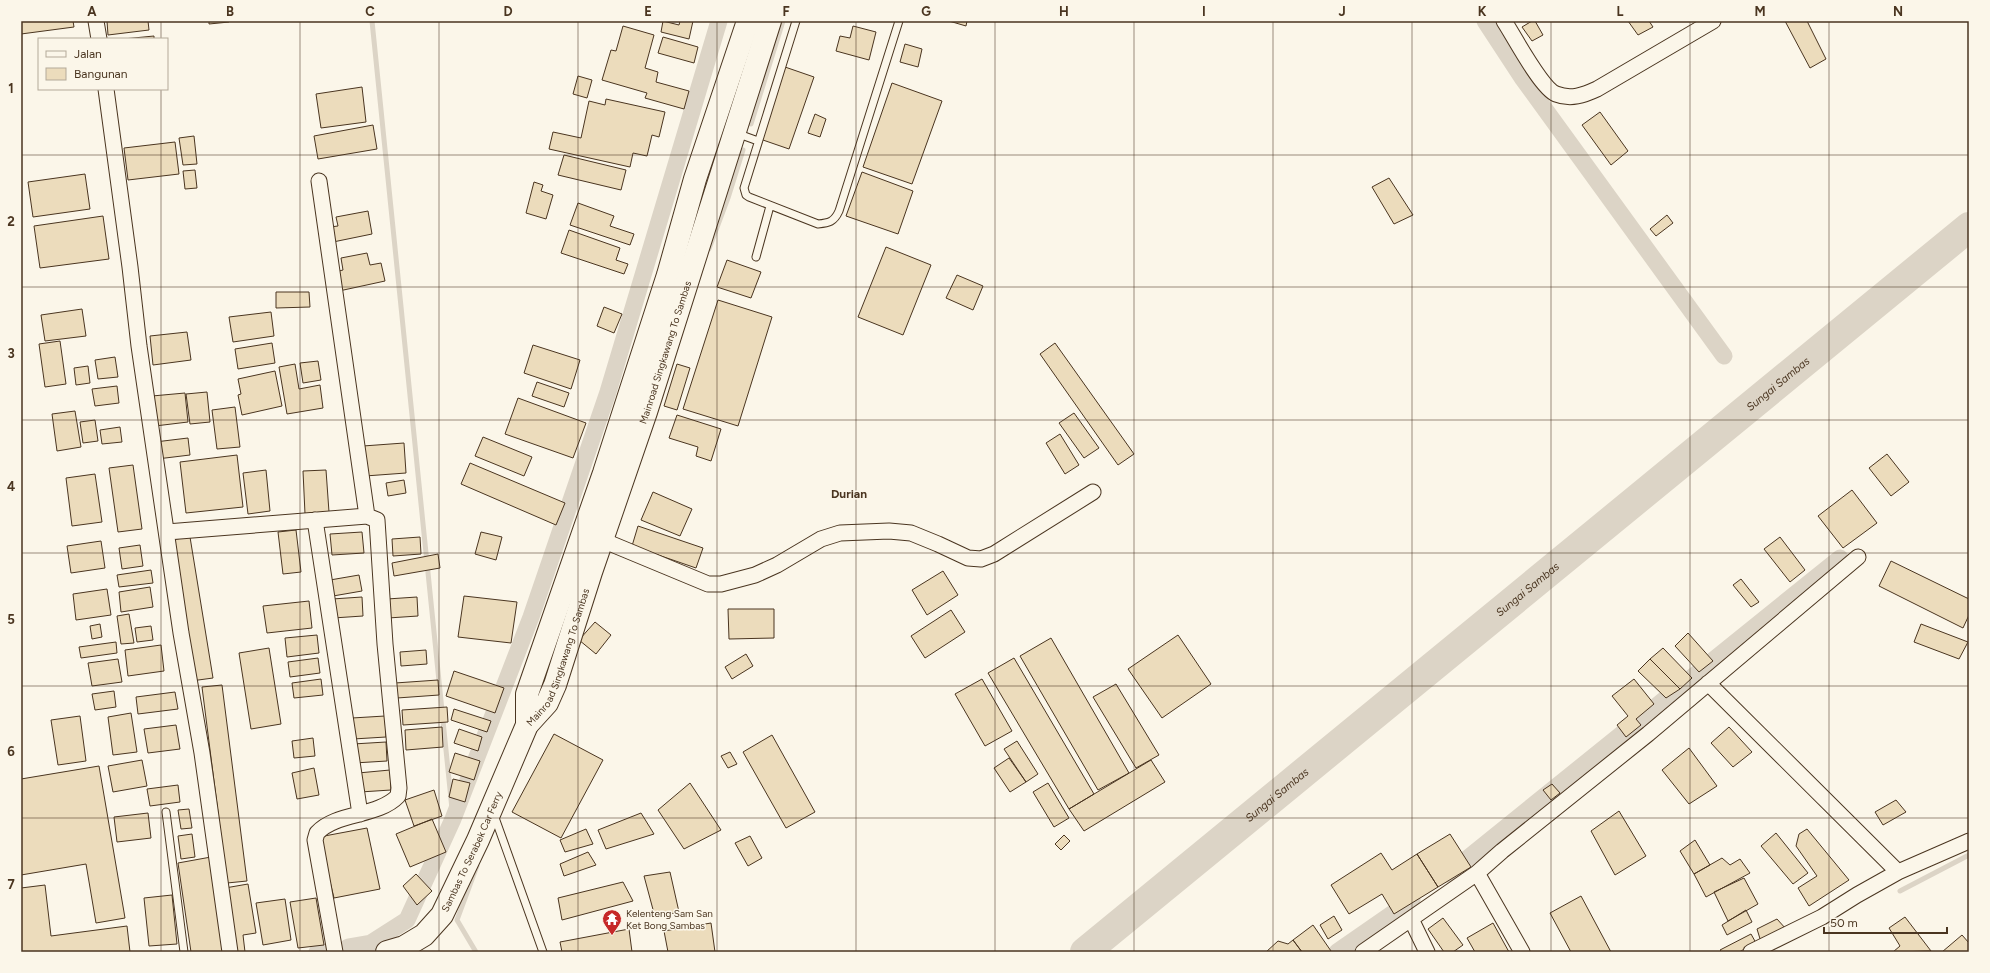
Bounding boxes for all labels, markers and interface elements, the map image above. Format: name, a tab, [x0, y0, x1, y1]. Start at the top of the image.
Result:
text: A	[87, 4, 97, 19]
text: B	[226, 4, 234, 19]
text: C	[365, 4, 375, 19]
text: D	[503, 4, 513, 19]
text: E	[644, 4, 652, 19]
text: F	[782, 4, 790, 19]
text: G	[921, 4, 931, 19]
text: H	[1059, 4, 1069, 19]
text: I	[1202, 4, 1206, 19]
text: J	[1338, 4, 1346, 19]
text: K	[1478, 4, 1487, 19]
text: L	[1617, 4, 1624, 19]
text: M	[1754, 4, 1766, 19]
text: N	[1893, 4, 1903, 19]
legend	[38, 38, 168, 90]
text: Jalan	[74, 47, 102, 61]
text: Bangunan	[74, 67, 128, 81]
text: 1	[8, 81, 14, 96]
text: 2	[7, 214, 15, 229]
street label: Mainroad Singkawang To Sambas	[636, 279, 694, 426]
text: 3	[7, 346, 15, 361]
water label: Sungai Sambas	[1744, 354, 1812, 414]
text: 4	[7, 479, 15, 494]
district label: Durian	[831, 487, 867, 501]
water label: Sungai Sambas	[1493, 560, 1562, 619]
street label: Mainroad Singkawang To Sambas	[523, 587, 592, 729]
text: 5	[7, 612, 15, 627]
text: 6	[7, 744, 15, 759]
water label: Sungai Sambas	[1243, 765, 1311, 825]
street label: Sambas To Serabek Car Ferry	[439, 789, 505, 914]
text: 7	[7, 877, 15, 892]
place label: Kelenteng Sam San Ket Bong Sambas	[626, 907, 713, 932]
temple icon: Kelenteng Sam San Ket Bong Sambas	[601, 908, 623, 936]
scale bar	[1824, 909, 1947, 935]
text: 50 m	[1830, 916, 1858, 930]

